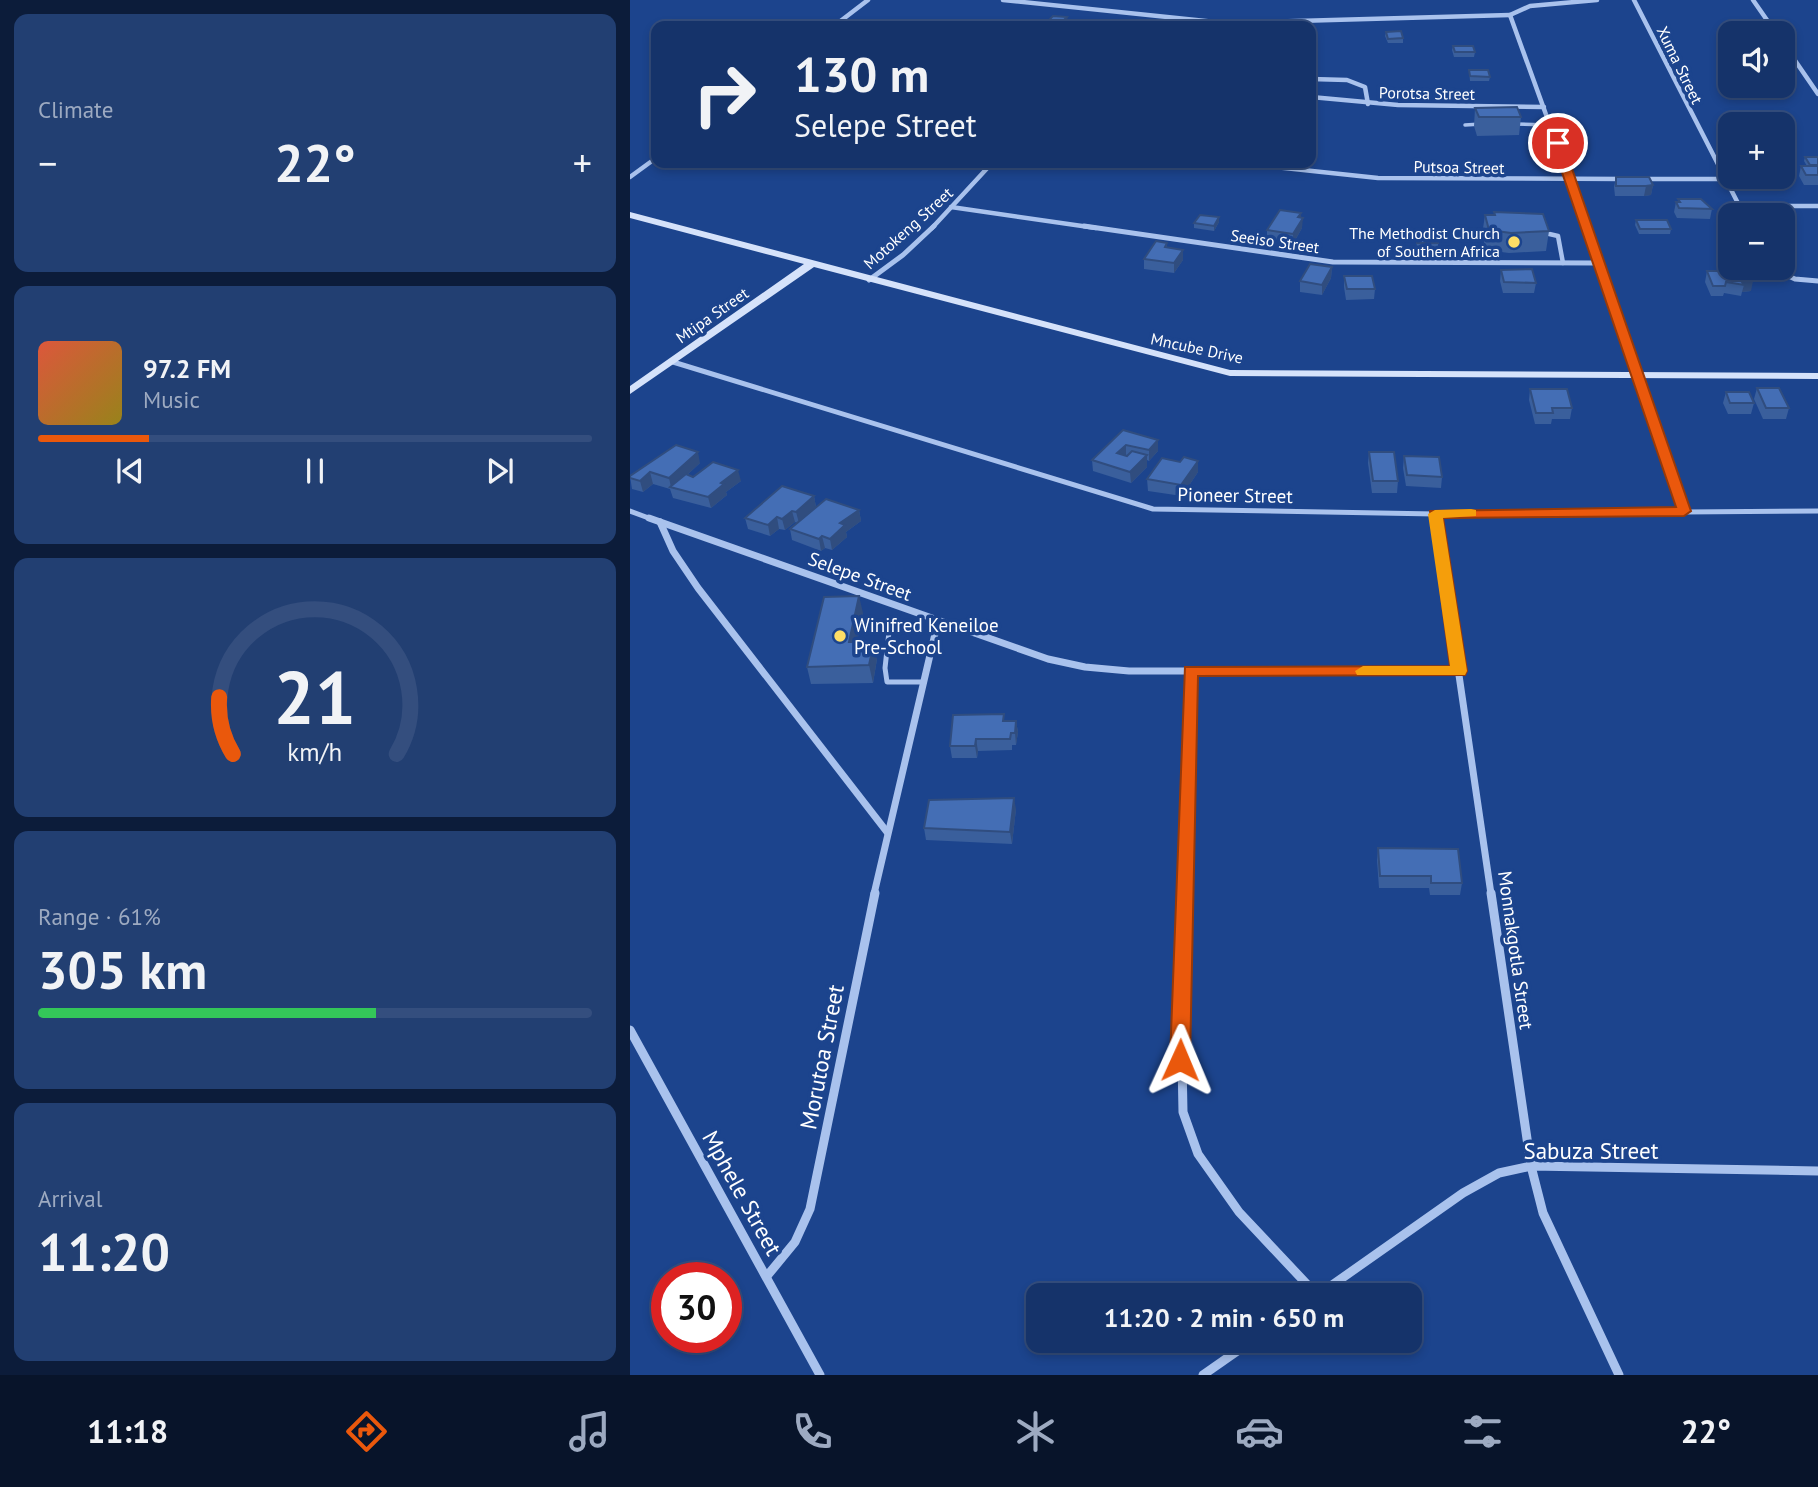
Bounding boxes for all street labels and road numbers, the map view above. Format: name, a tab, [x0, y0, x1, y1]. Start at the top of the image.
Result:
street label: Xuma Street	[1653, 23, 1708, 108]
street label: Porotsa Street	[1379, 82, 1476, 104]
street label: Putsoa Street	[1413, 156, 1505, 178]
street label: Motokeng Street	[859, 182, 957, 273]
street label: Seeiso Street	[1229, 225, 1321, 257]
street label: Mtipa Street	[672, 282, 753, 347]
street label: Mncube Drive	[1149, 328, 1245, 368]
street label: Pioneer Street	[1177, 482, 1293, 508]
street label: Selepe Street	[805, 546, 916, 606]
street label: Monnakgotla Street	[1493, 869, 1539, 1031]
street label: Morutoa Street	[793, 982, 850, 1132]
street label: Mphele Street	[696, 1125, 789, 1260]
street label: Sabuza Street	[1523, 1136, 1659, 1165]

